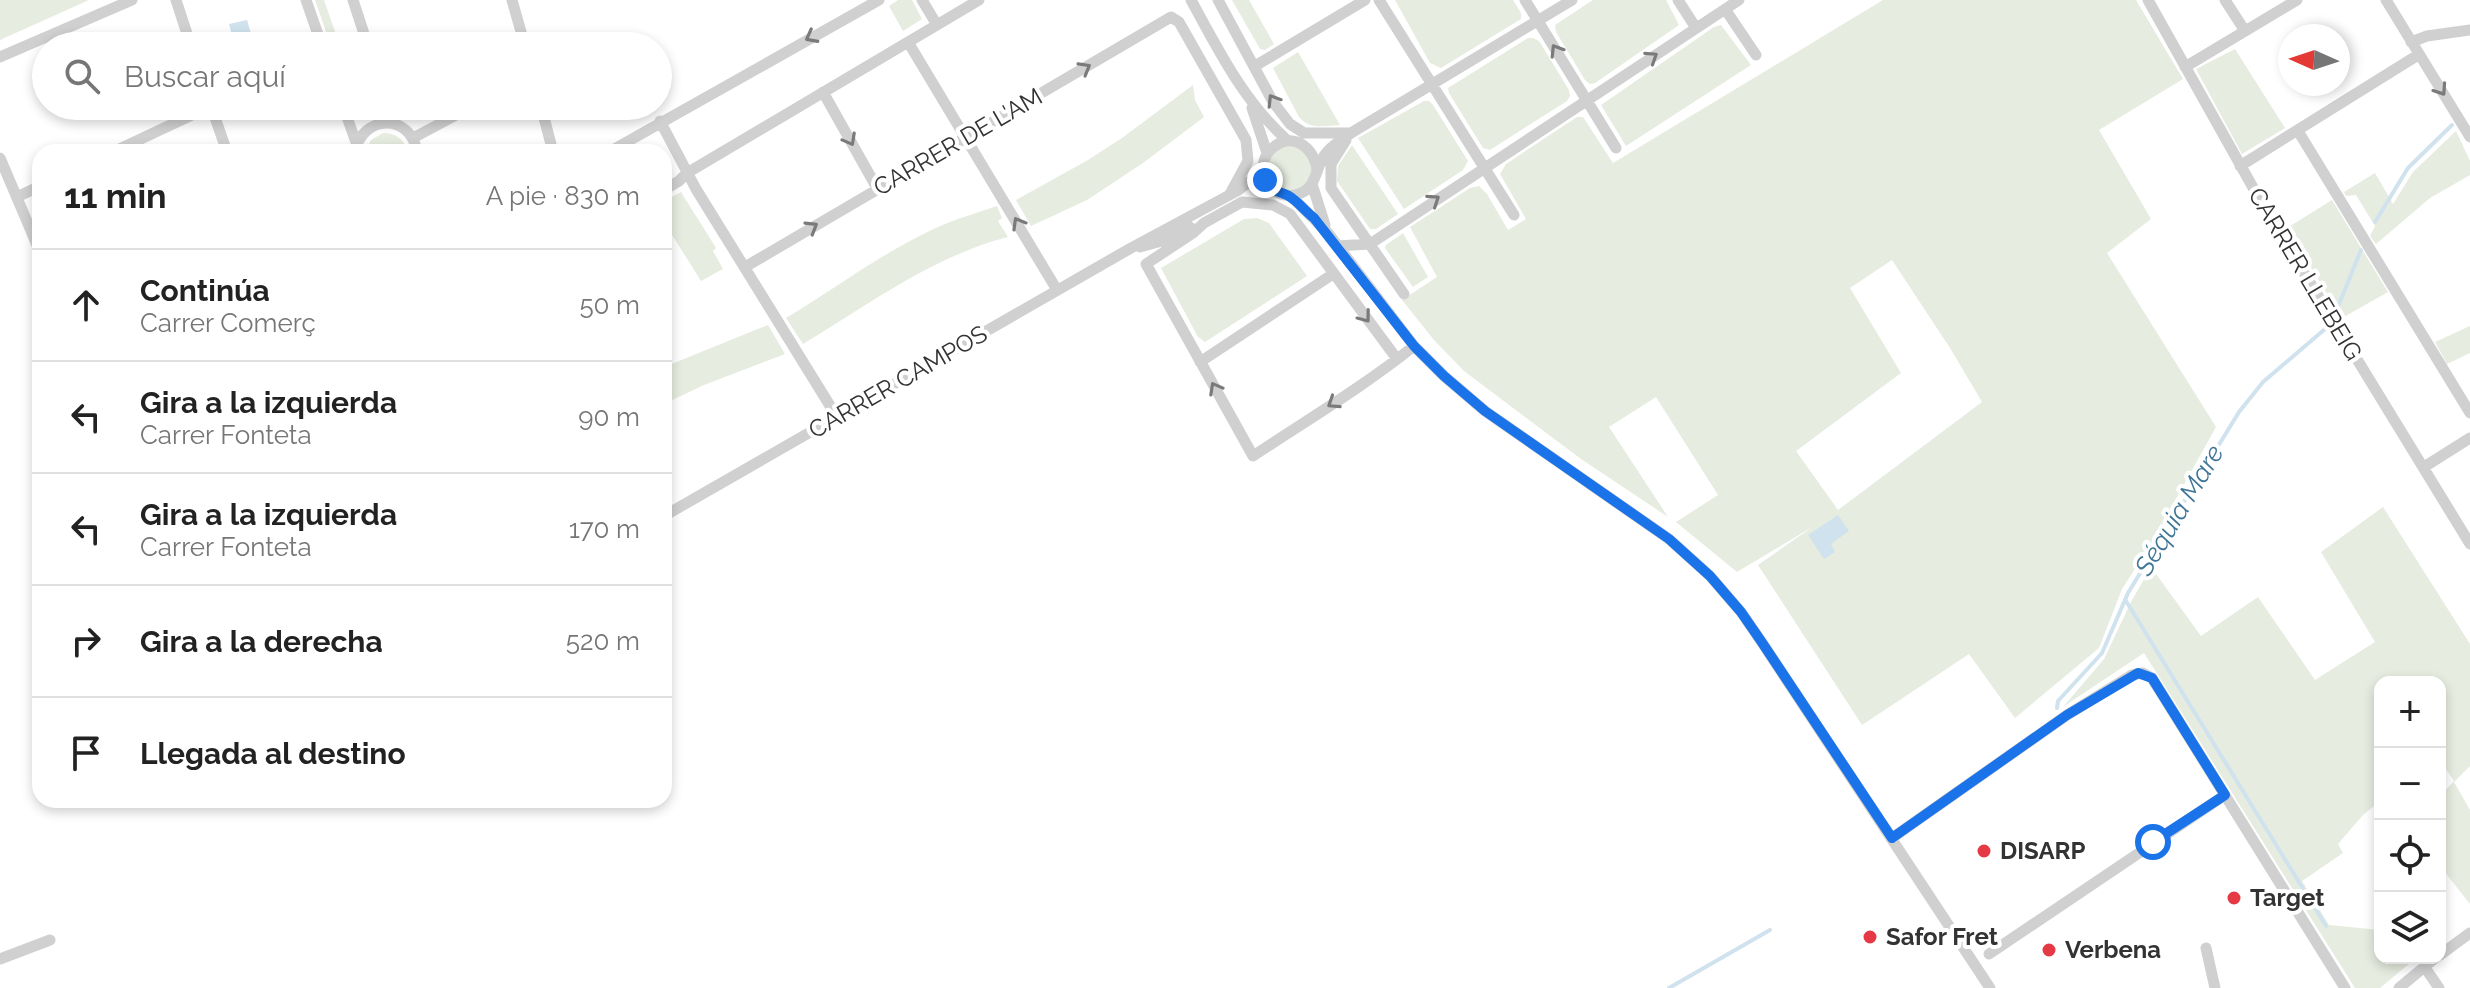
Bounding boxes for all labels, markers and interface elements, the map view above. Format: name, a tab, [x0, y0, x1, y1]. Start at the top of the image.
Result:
north arrow	[2278, 24, 2350, 96]
one-way arrow	[804, 28, 819, 43]
search box	[32, 32, 672, 120]
one-way arrow	[1550, 44, 1566, 59]
one-way arrow	[1643, 52, 1658, 67]
icon: search	[60, 54, 104, 98]
text: Buscar aquí	[124, 59, 286, 94]
one-way arrow	[1076, 62, 1090, 78]
street label: CARRER DE L'AM	[868, 81, 1047, 202]
one-way arrow	[2431, 82, 2446, 96]
one-way arrow	[1267, 94, 1282, 108]
one-way arrow	[840, 131, 856, 146]
route end	[1247, 162, 1283, 198]
text: 11 min	[64, 176, 167, 216]
text: A pie · 830 m	[486, 181, 640, 211]
street label: CARRER LLEBEIG	[2242, 182, 2368, 365]
one-way arrow	[1426, 195, 1440, 210]
one-way arrow	[1012, 217, 1028, 232]
one-way arrow	[803, 221, 818, 237]
text: Continúa	[140, 273, 270, 308]
icon: ahead	[64, 283, 108, 327]
text: 50 m	[579, 290, 640, 320]
text: Carrer Comerç	[140, 308, 316, 338]
one-way arrow	[1356, 308, 1370, 323]
street label: CARRER CAMPOS	[803, 319, 992, 444]
one-way arrow	[1209, 382, 1225, 397]
text: Gira a la izquierda	[140, 385, 397, 420]
one-way arrow	[1328, 394, 1342, 409]
icon: left	[64, 395, 108, 439]
text: 90 m	[578, 402, 640, 432]
text: Carrer Fonteta	[140, 420, 312, 450]
water label: Séquia Mare	[2128, 439, 2230, 581]
text: Gira a la izquierda	[140, 497, 397, 532]
icon: left	[64, 507, 108, 551]
text: 170 m	[569, 514, 640, 544]
text: Carrer Fonteta	[140, 532, 312, 562]
icon: right	[64, 619, 108, 663]
text: Gira a la derecha	[140, 624, 383, 659]
text: 520 m	[566, 626, 640, 656]
map controls	[2374, 676, 2446, 964]
button: +	[2374, 676, 2446, 748]
icon: arrive	[64, 731, 108, 775]
text: Llegada al destino	[140, 736, 406, 771]
button: −	[2374, 748, 2446, 820]
button: locate	[2374, 820, 2446, 892]
route start	[2135, 824, 2171, 860]
place label: DISARP	[2000, 836, 2085, 865]
marker: DISARP	[1975, 842, 1993, 860]
place label: Target	[2250, 883, 2324, 912]
marker: Target	[2225, 889, 2243, 907]
button: layers	[2374, 892, 2446, 964]
place label: Safor Fret	[1886, 922, 1998, 951]
marker: Safor Fret	[1861, 928, 1879, 946]
place label: Verbena	[2065, 935, 2161, 964]
marker: Verbena	[2040, 941, 2058, 959]

